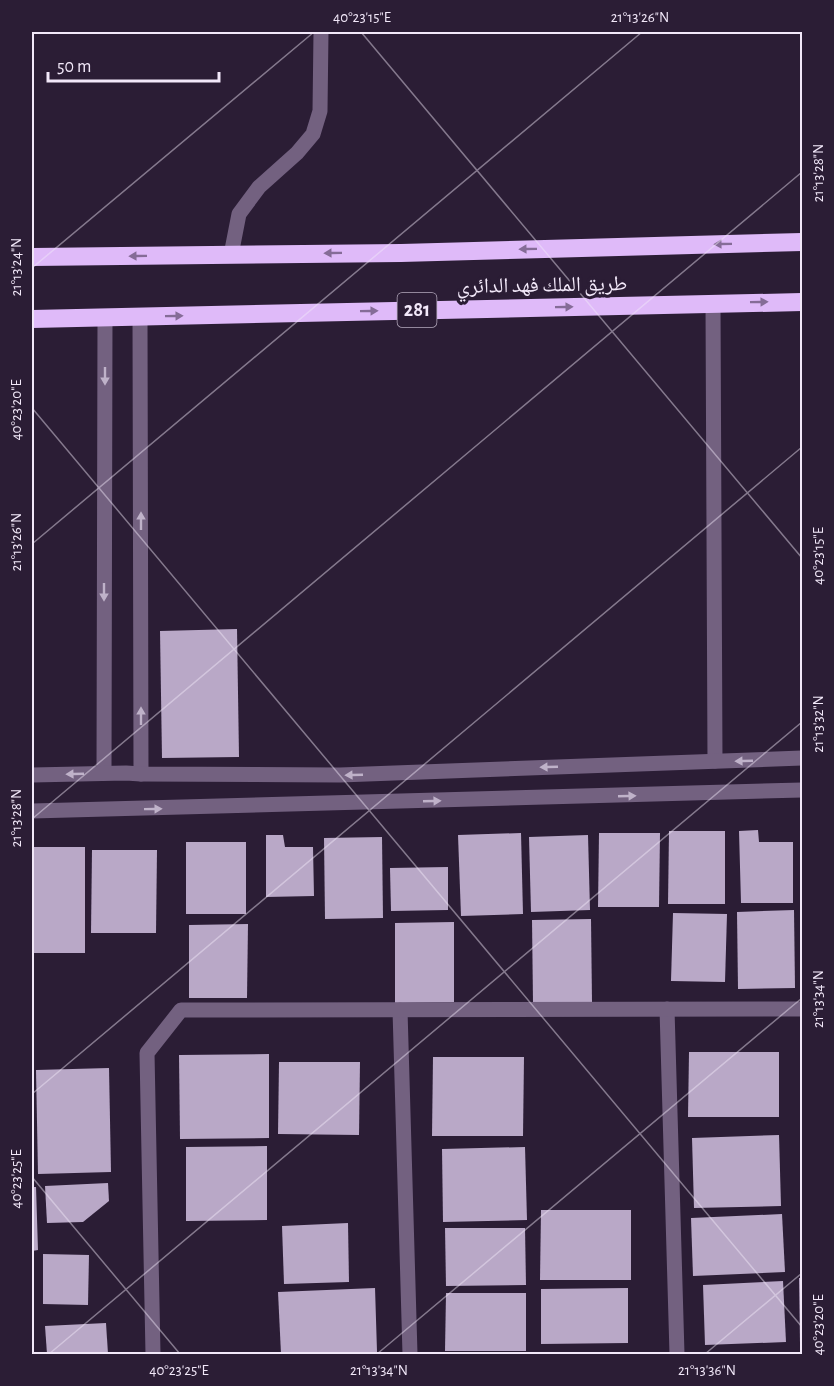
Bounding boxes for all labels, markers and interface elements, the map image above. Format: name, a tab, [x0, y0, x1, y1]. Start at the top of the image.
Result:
text: 40°23'15"E	[333, 10, 391, 25]
text: 21°13'26"N	[611, 10, 669, 25]
scale bar	[48, 45, 219, 83]
text: 50 m	[57, 58, 91, 76]
text: 21°13'28"N	[811, 144, 826, 202]
text: 21°13'24"N	[9, 238, 24, 296]
one-way arrow	[714, 240, 733, 249]
one-way arrow	[519, 245, 538, 254]
one-way arrow	[324, 249, 343, 258]
one-way arrow	[129, 251, 148, 261]
street label: طريق الملك فهد الدائري	[457, 273, 628, 302]
road number: 281	[398, 293, 436, 327]
one-way arrow	[749, 298, 768, 307]
one-way arrow	[554, 302, 573, 312]
one-way arrow	[359, 307, 378, 316]
one-way arrow	[164, 311, 183, 321]
one-way arrow	[100, 366, 110, 385]
text: 40°23'20"E	[9, 379, 24, 441]
one-way arrow	[136, 511, 146, 530]
text: 21°13'26"N	[9, 513, 24, 571]
text: 40°23'15"E	[811, 527, 826, 585]
one-way arrow	[99, 582, 109, 601]
text: 21°13'32"N	[811, 695, 826, 753]
one-way arrow	[136, 706, 146, 725]
one-way arrow	[735, 756, 754, 765]
one-way arrow	[540, 763, 559, 772]
one-way arrow	[66, 769, 85, 779]
one-way arrow	[345, 770, 364, 779]
text: 21°13'28"N	[9, 789, 24, 847]
one-way arrow	[617, 791, 636, 800]
one-way arrow	[422, 796, 441, 806]
one-way arrow	[143, 804, 162, 813]
text: 21°13'34"N	[811, 970, 826, 1028]
text: 40°23'25"E	[9, 1149, 24, 1209]
text: 40°23'20"E	[811, 1294, 826, 1356]
text: 40°23'25"E	[149, 1363, 209, 1378]
text: 21°13'34"N	[350, 1363, 408, 1378]
text: 21°13'36"N	[678, 1363, 736, 1378]

